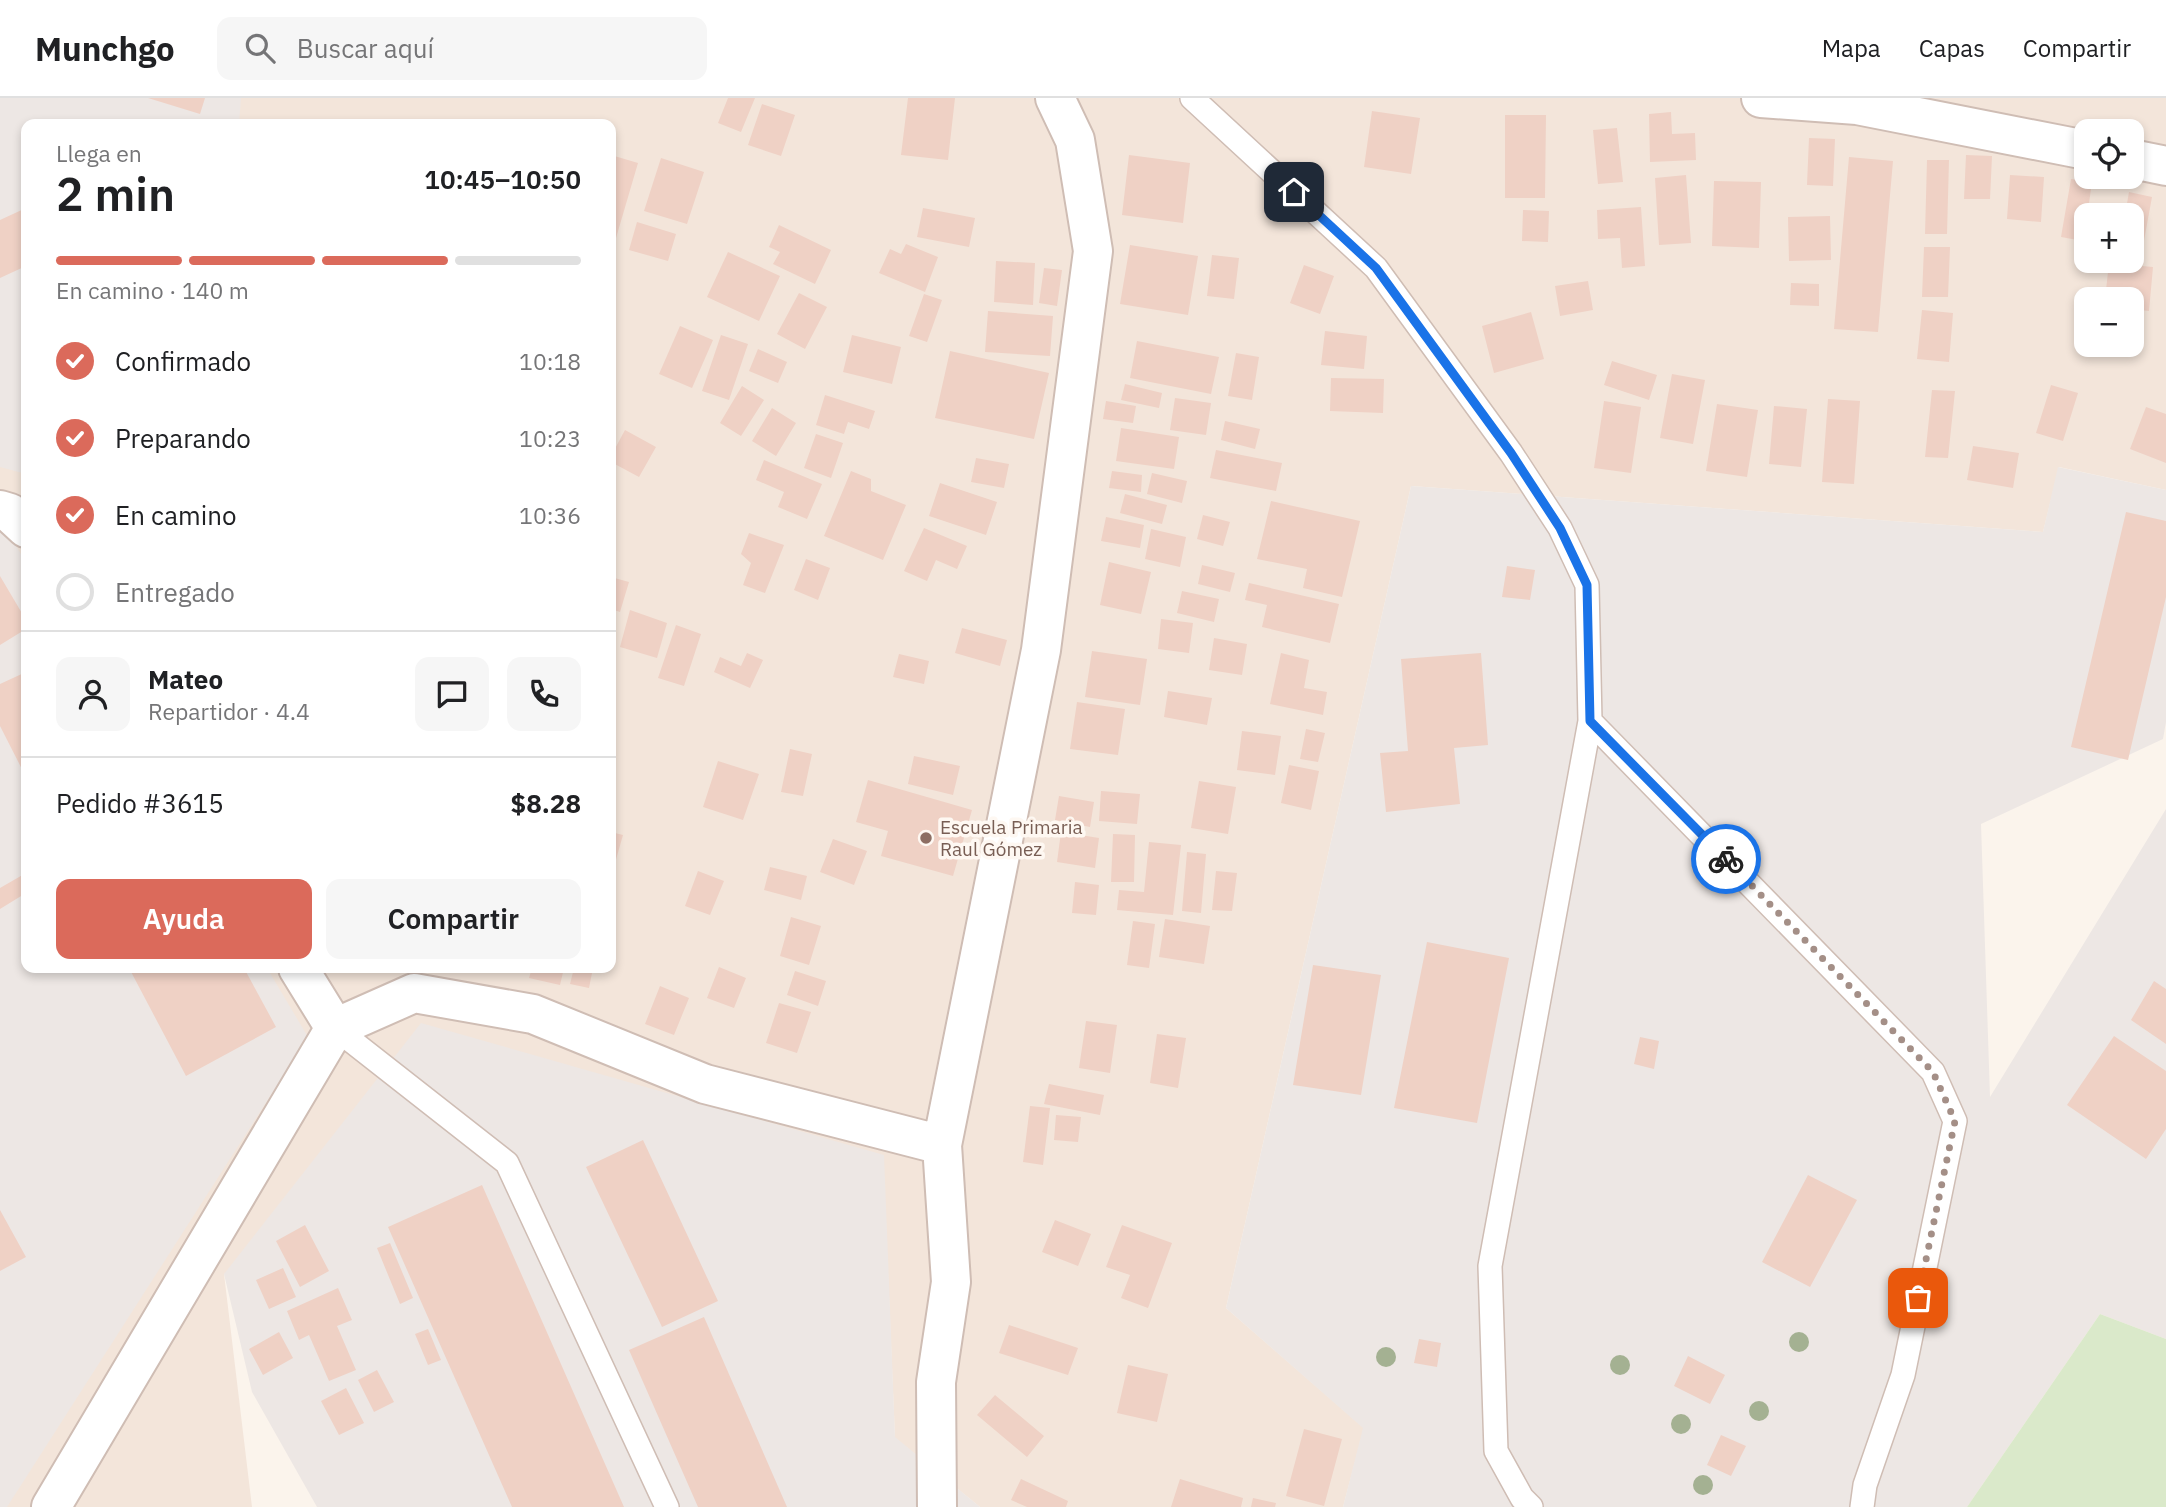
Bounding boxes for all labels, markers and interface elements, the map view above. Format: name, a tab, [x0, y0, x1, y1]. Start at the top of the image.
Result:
search box	[217, 17, 707, 80]
text: Munchgo	[35, 27, 175, 70]
icon: search	[241, 29, 279, 67]
text: Buscar aquí	[297, 31, 434, 65]
text: Mapa	[1822, 32, 1881, 64]
text: Capas	[1919, 32, 1985, 64]
text: Compartir	[2023, 32, 2131, 64]
map controls	[2074, 119, 2144, 357]
button: locate	[2074, 119, 2144, 189]
text: Llega en	[56, 138, 142, 168]
text: 10:45–10:50	[424, 162, 581, 196]
pin	[1264, 162, 1324, 222]
text: 2 min	[56, 164, 175, 224]
icon: home	[1275, 173, 1313, 211]
button: +	[2074, 203, 2144, 273]
text: En camino · 140 m	[56, 275, 249, 305]
button: −	[2074, 287, 2144, 357]
icon: check	[56, 342, 94, 380]
text: Confirmado	[115, 344, 251, 378]
text: 10:18	[519, 346, 581, 376]
icon: check	[56, 419, 94, 457]
text: Preparando	[115, 421, 251, 455]
text: 10:23	[519, 423, 581, 453]
icon: check	[56, 496, 94, 534]
text: En camino	[115, 498, 237, 532]
text: 10:36	[519, 500, 581, 530]
text: Entregado	[115, 575, 235, 609]
button: person	[56, 657, 130, 731]
button: chat	[415, 657, 489, 731]
button: phone	[507, 657, 581, 731]
text: Mateo	[148, 662, 223, 696]
text: Repartidor · 4.4	[148, 696, 310, 726]
text: Pedido #3615	[56, 786, 224, 820]
text: $8.28	[511, 786, 581, 820]
place label: Escuela Primaria Raul Gómez	[940, 815, 1083, 861]
courier	[1691, 824, 1761, 894]
marker: Escuela Primaria Raul Gómez	[918, 830, 934, 846]
icon: bike	[1707, 840, 1745, 878]
button: Ayuda	[56, 879, 312, 959]
button: Compartir	[326, 879, 581, 959]
pin	[1888, 1268, 1948, 1328]
icon: bag	[1899, 1279, 1937, 1317]

